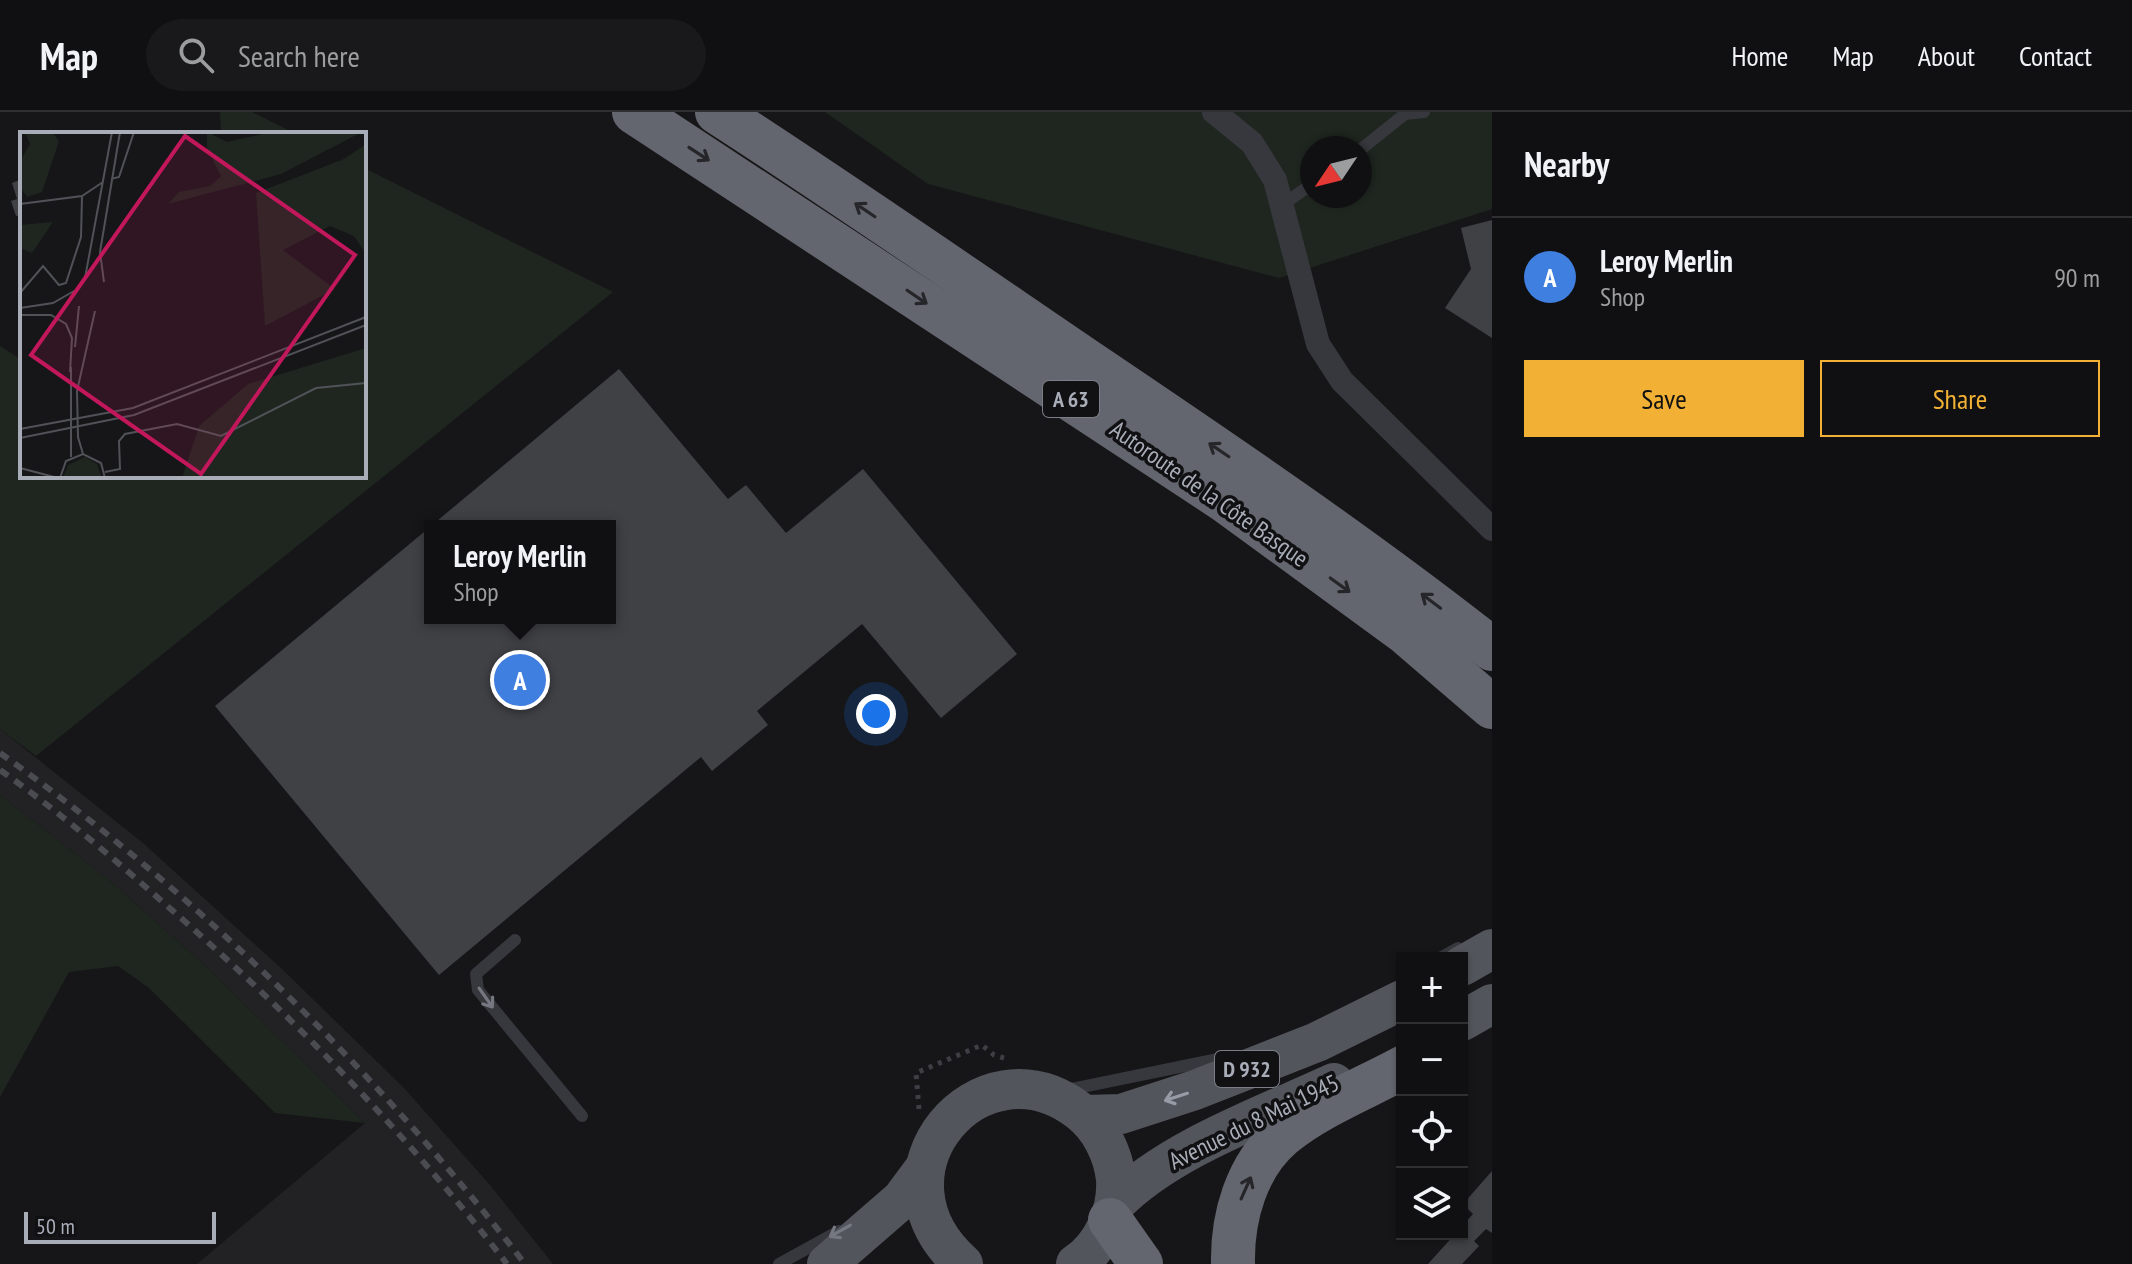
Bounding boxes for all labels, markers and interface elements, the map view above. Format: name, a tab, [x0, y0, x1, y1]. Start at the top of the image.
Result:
search box	[146, 19, 706, 91]
text: Map	[40, 31, 98, 80]
icon: search	[174, 33, 218, 77]
text: Search here	[238, 36, 360, 75]
text: Home	[1732, 37, 1788, 74]
text: Map	[1832, 37, 1874, 74]
text: About	[1918, 37, 1975, 74]
text: Contact	[2019, 37, 2092, 74]
inset map	[20, 132, 366, 478]
north arrow	[1300, 136, 1372, 208]
text: Nearby	[1524, 142, 1609, 186]
one-way arrow	[688, 146, 710, 163]
one-way arrow	[855, 202, 877, 218]
text: Leroy Merlin	[1600, 241, 1733, 280]
text: A	[1543, 261, 1557, 294]
text: 90 m	[2054, 261, 2100, 294]
text: Shop	[1600, 280, 1645, 313]
one-way arrow	[905, 288, 927, 305]
button: Save	[1524, 360, 1804, 437]
button: Share	[1820, 360, 2100, 437]
road number: A 63	[1043, 381, 1099, 417]
street label: Autoroute de la Côte Basque	[1104, 414, 1314, 574]
one-way arrow	[1209, 442, 1231, 458]
popup	[424, 520, 616, 624]
text: Leroy Merlin	[454, 536, 586, 575]
text: Shop	[454, 575, 499, 608]
one-way arrow	[1329, 576, 1350, 593]
one-way arrow	[1420, 593, 1442, 610]
pin: A	[494, 650, 546, 710]
your location	[856, 694, 896, 734]
map controls	[1396, 952, 1468, 1240]
button: +	[1396, 952, 1468, 1024]
one-way arrow	[478, 986, 494, 1008]
button: −	[1396, 1024, 1468, 1096]
road number: D 932	[1215, 1051, 1279, 1087]
street label: Avenue du 8 Mai 1945	[1163, 1067, 1344, 1176]
one-way arrow	[1164, 1090, 1189, 1105]
button: locate	[1396, 1096, 1468, 1168]
button: layers	[1396, 1168, 1468, 1240]
one-way arrow	[1240, 1177, 1255, 1201]
scale bar	[24, 1208, 216, 1244]
text: 50 m	[36, 1212, 75, 1240]
one-way arrow	[829, 1223, 853, 1239]

